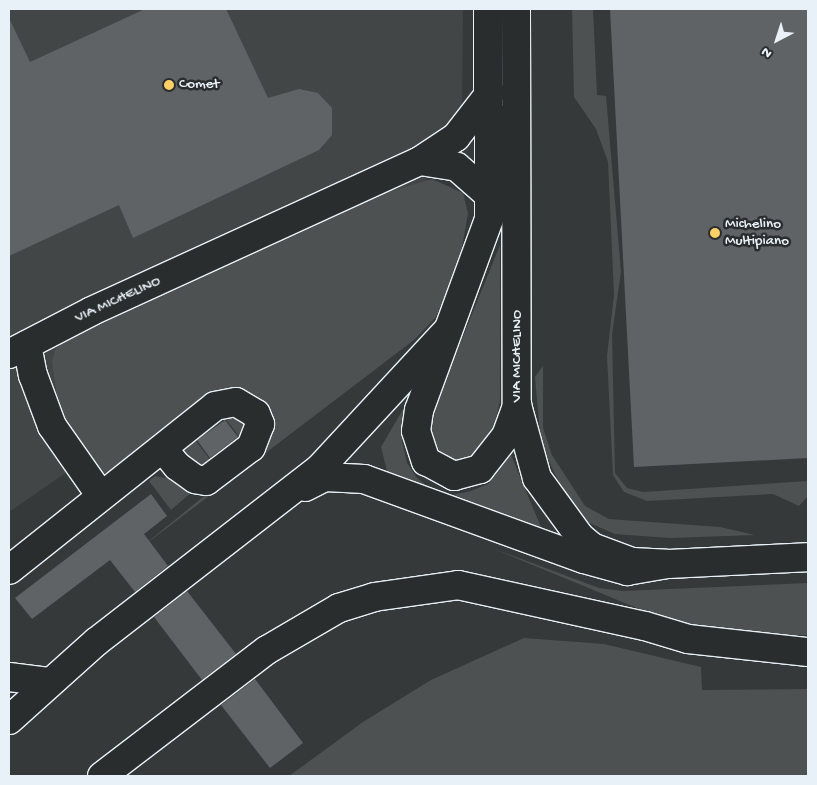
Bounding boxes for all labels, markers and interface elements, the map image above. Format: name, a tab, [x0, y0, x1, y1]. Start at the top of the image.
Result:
north arrow	[752, 15, 802, 65]
text: N	[758, 42, 776, 61]
place label: Comet	[179, 76, 219, 94]
marker: Comet	[163, 79, 175, 91]
place label: Michelino Multipiano	[725, 215, 789, 250]
marker: Michelino Multipiano	[709, 227, 721, 239]
street label: VIA MICHELINO	[72, 272, 164, 328]
street label: VIA MICHELINO	[509, 310, 527, 402]

